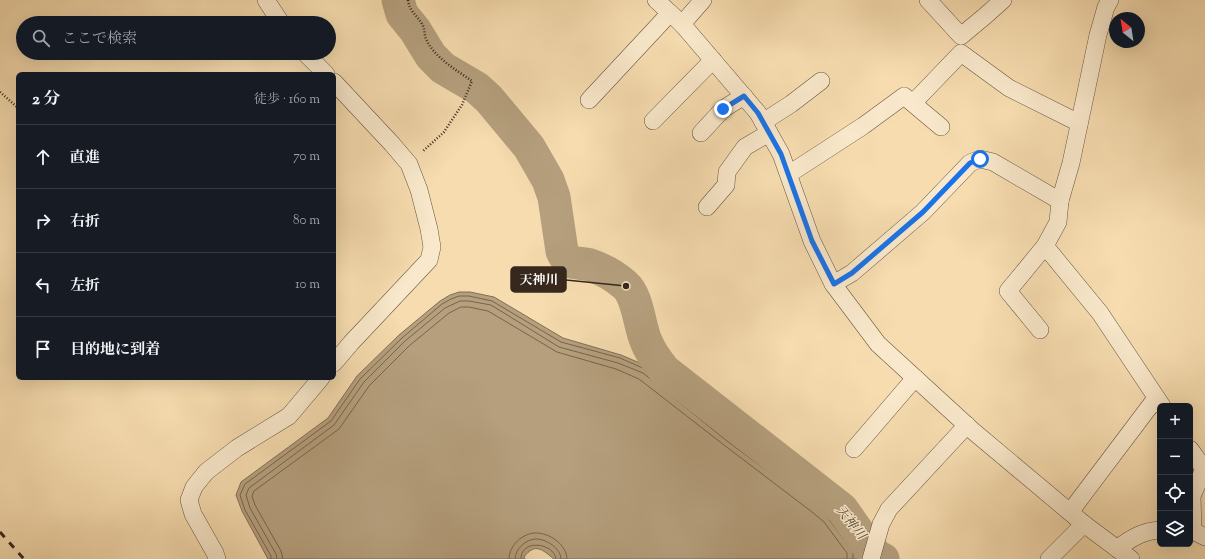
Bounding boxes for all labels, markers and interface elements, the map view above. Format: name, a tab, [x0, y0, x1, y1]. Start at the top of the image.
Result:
north arrow	[1109, 12, 1145, 48]
search box	[16, 16, 336, 60]
icon: search	[30, 27, 52, 49]
text: ここで検索	[62, 29, 137, 50]
text: 2 分	[32, 88, 61, 112]
text: 徒歩 · 160 m	[254, 91, 320, 109]
route end	[714, 100, 732, 118]
icon: ahead	[32, 146, 54, 168]
text: 直進	[70, 148, 100, 169]
text: 70 m	[293, 148, 320, 166]
route start	[971, 150, 989, 168]
icon: right	[32, 210, 54, 232]
text: 右折	[70, 212, 100, 233]
text: 80 m	[293, 212, 320, 230]
callout: 天神川	[511, 267, 566, 292]
text: 天神川	[519, 272, 559, 290]
icon: left	[32, 274, 54, 296]
text: 左折	[70, 276, 100, 297]
text: 10 m	[295, 276, 320, 294]
icon: arrive	[32, 338, 54, 360]
text: 目的地に到着	[70, 340, 160, 361]
map controls	[1157, 403, 1193, 547]
button: +	[1157, 403, 1193, 439]
button: −	[1157, 439, 1193, 475]
button: locate	[1157, 475, 1193, 511]
water label: 天神川	[831, 502, 871, 545]
button: layers	[1157, 511, 1193, 547]

